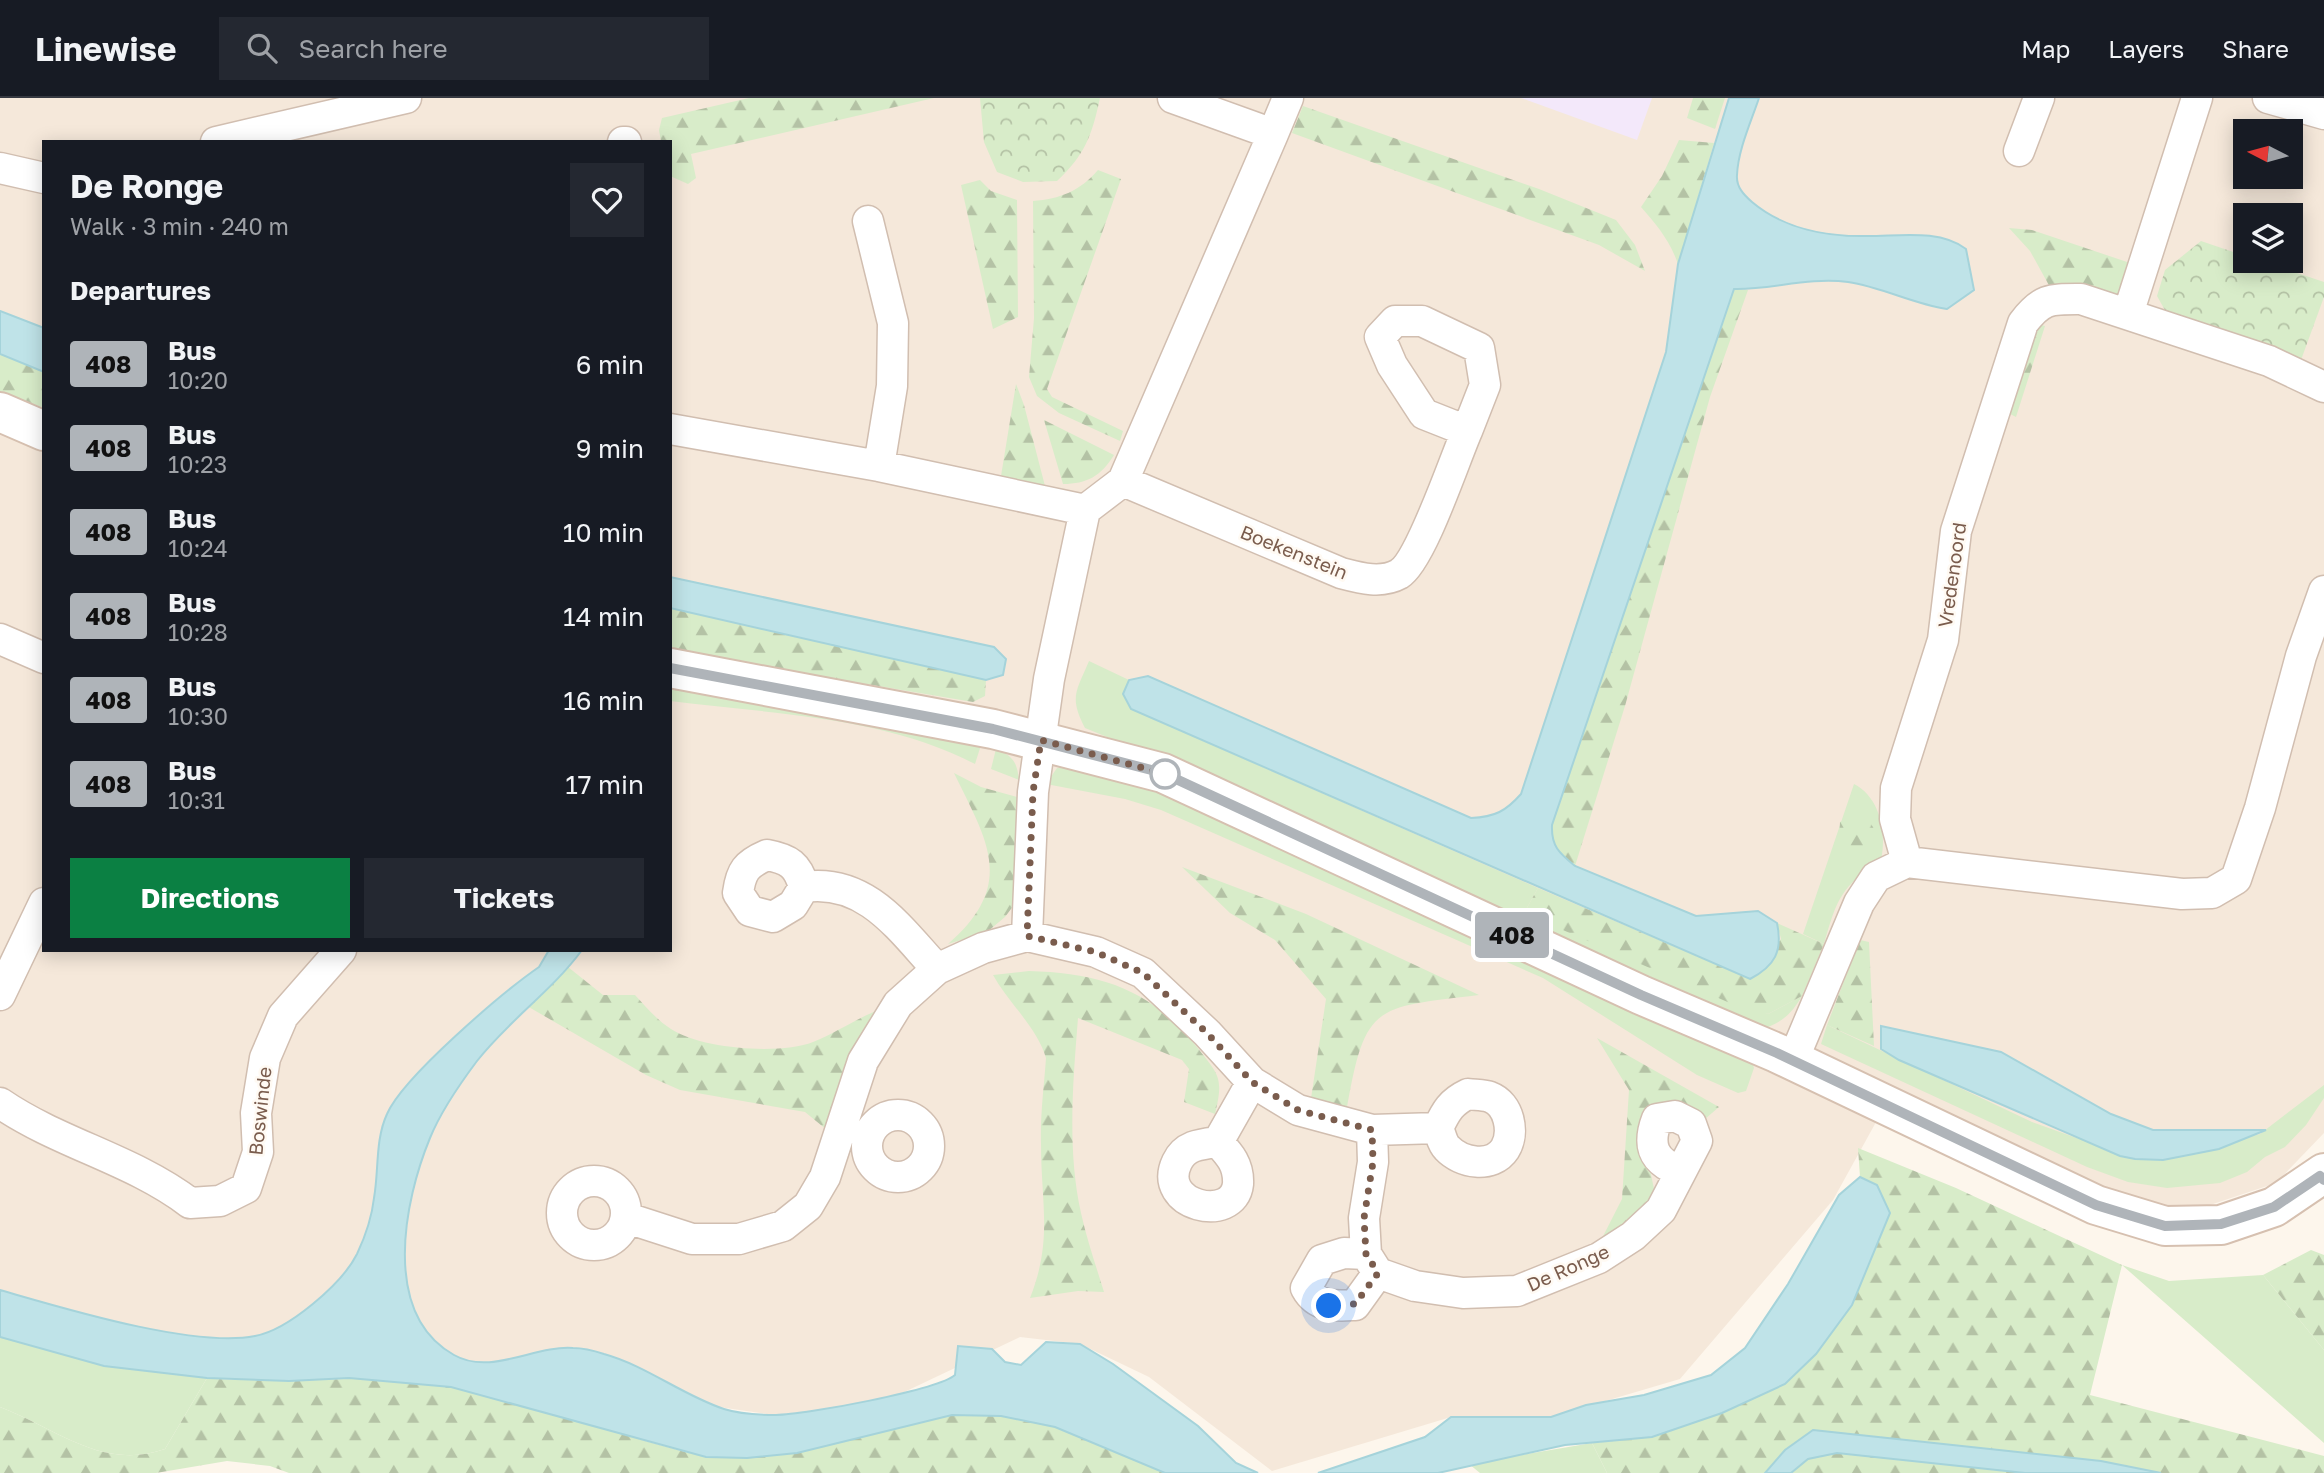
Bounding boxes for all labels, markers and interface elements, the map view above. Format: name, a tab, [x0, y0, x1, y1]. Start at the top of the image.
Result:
search box	[219, 17, 709, 80]
text: Linewise	[35, 29, 177, 68]
icon: search	[243, 29, 281, 67]
text: Search here	[299, 33, 448, 64]
text: Map	[2021, 34, 2070, 63]
text: Layers	[2108, 34, 2184, 63]
text: Share	[2222, 34, 2289, 63]
north arrow	[2233, 119, 2303, 189]
map controls	[2233, 119, 2303, 273]
button: heart	[570, 163, 644, 237]
text: De Ronge	[70, 166, 223, 205]
button: layers	[2233, 203, 2303, 273]
text: Walk · 3 min · 240 m	[70, 212, 289, 240]
text: Departures	[70, 275, 211, 306]
text: Bus	[168, 335, 216, 366]
text: 408	[86, 349, 131, 378]
text: 6 min	[576, 349, 644, 380]
text: 10:20	[168, 366, 228, 394]
text: Bus	[168, 419, 216, 450]
text: 408	[86, 433, 131, 462]
text: 9 min	[576, 433, 644, 464]
text: 10:23	[168, 450, 227, 478]
text: Bus	[168, 503, 216, 534]
text: 408	[86, 517, 131, 546]
text: 10 min	[563, 517, 644, 548]
street label: Boekenstein	[1237, 520, 1351, 583]
street label: Vredenoord	[1933, 521, 1970, 629]
text: 10:24	[168, 534, 228, 562]
text: Bus	[168, 587, 216, 618]
text: 408	[86, 601, 131, 630]
text: 14 min	[563, 601, 644, 632]
text: 10:28	[168, 618, 228, 646]
text: Bus	[168, 671, 216, 702]
text: 408	[86, 685, 131, 714]
text: 16 min	[563, 685, 644, 716]
text: 10:30	[168, 702, 228, 730]
text: Bus	[168, 755, 216, 786]
unlabelled marker	[1150, 759, 1180, 789]
text: 408	[86, 769, 131, 798]
text: 17 min	[565, 769, 644, 800]
text: 10:31	[168, 786, 225, 814]
button: Directions	[70, 858, 350, 938]
button: Tickets	[364, 858, 644, 938]
line badge: 408	[1472, 912, 1552, 958]
text: 408	[1489, 920, 1535, 949]
street label: Boswinde	[243, 1065, 276, 1156]
street label: De Ronge	[1523, 1239, 1612, 1296]
your location	[1311, 1288, 1346, 1323]

